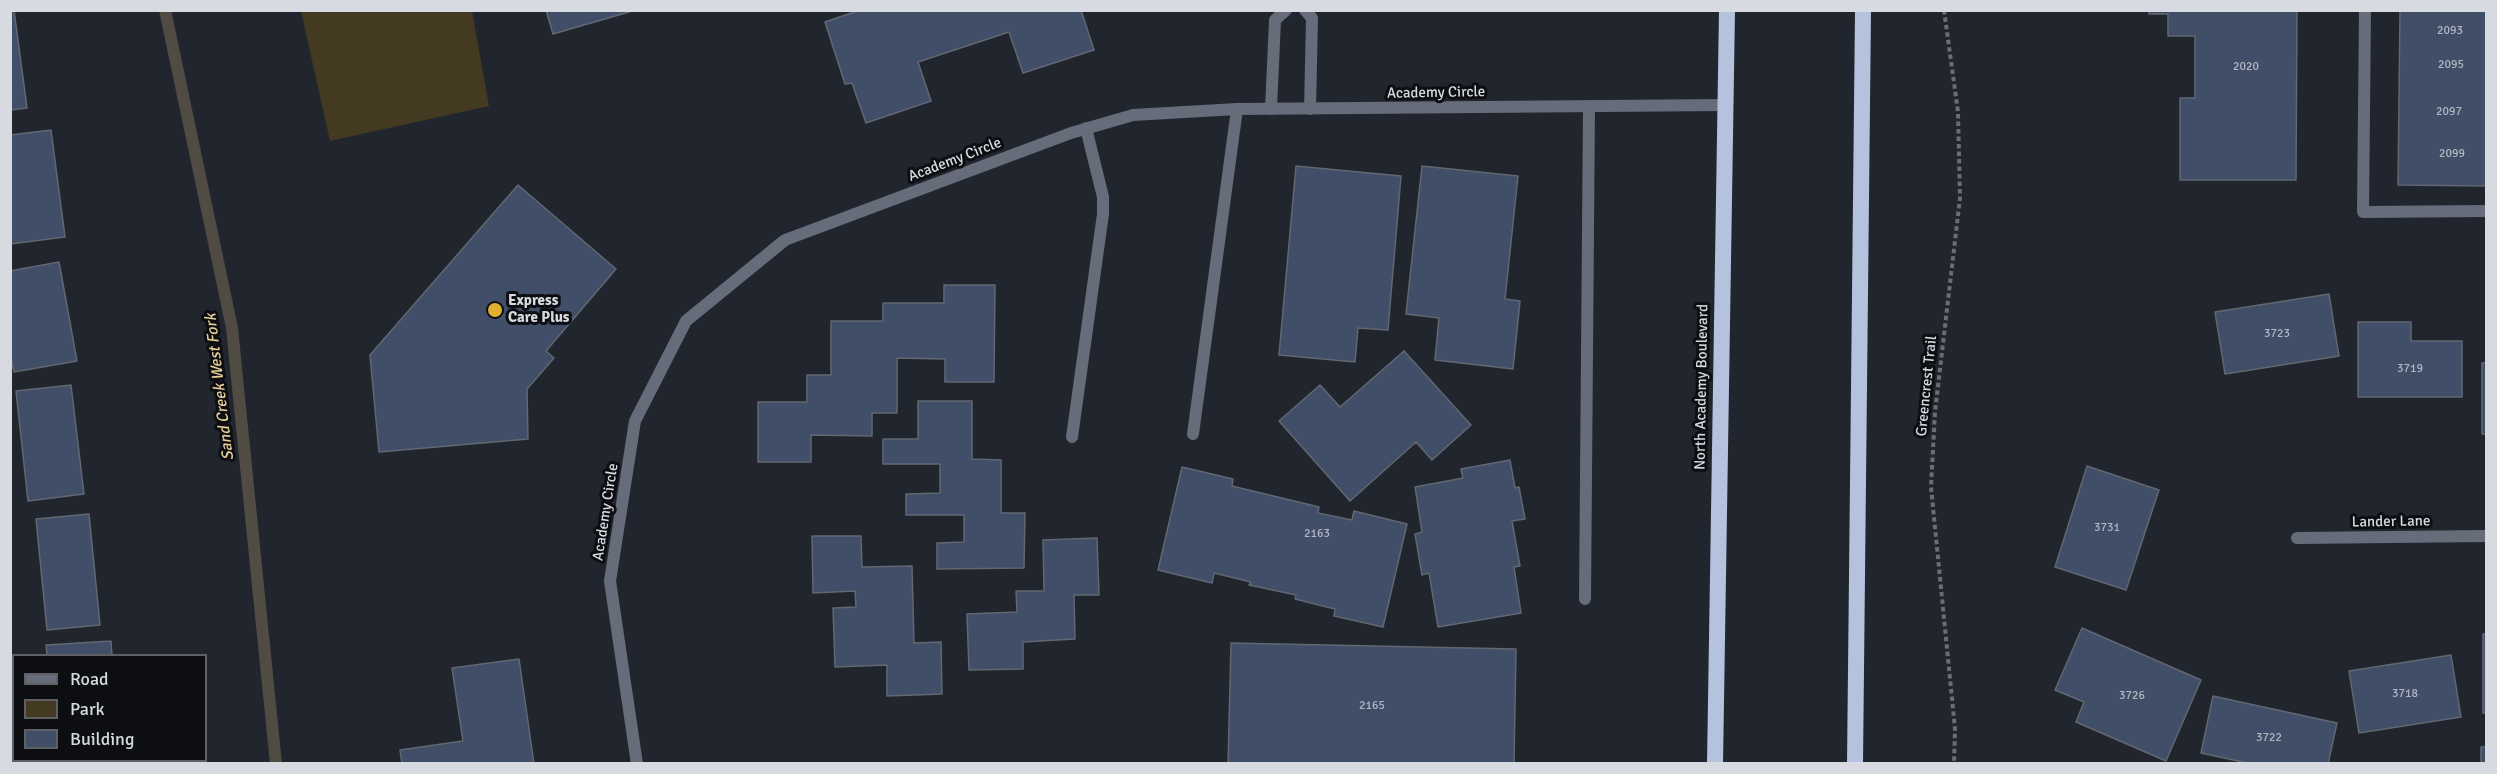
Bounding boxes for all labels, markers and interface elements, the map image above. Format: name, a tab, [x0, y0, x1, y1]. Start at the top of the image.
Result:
house number: 2093	[2437, 24, 2463, 38]
house number: 2095	[2438, 58, 2464, 72]
house number: 2020	[2233, 60, 2259, 74]
street label: Academy Circle	[1387, 83, 1485, 103]
house number: 2097	[2436, 105, 2462, 119]
street label: Academy Circle	[906, 134, 1004, 186]
house number: 2099	[2439, 147, 2465, 161]
place label: Express Care Plus	[508, 292, 570, 327]
marker: Express Care Plus	[486, 301, 504, 319]
street label: North Academy Boulevard	[1692, 304, 1712, 470]
water label: Sand Creek West Fork	[201, 312, 239, 462]
house number: 3723	[2264, 327, 2290, 341]
street label: Greencrest Trail	[1913, 335, 1941, 437]
house number: 3719	[2397, 362, 2423, 376]
street label: Academy Circle	[589, 462, 623, 562]
street label: Lander Lane	[2351, 512, 2431, 532]
house number: 3731	[2094, 521, 2120, 535]
house number: 2163	[1304, 527, 1330, 541]
legend	[12, 654, 207, 762]
text: Road	[70, 668, 109, 690]
house number: 3718	[2392, 687, 2418, 701]
house number: 3726	[2119, 689, 2145, 703]
text: Park	[70, 698, 105, 720]
house number: 2165	[1359, 699, 1385, 713]
text: Building	[70, 728, 134, 750]
house number: 3722	[2256, 731, 2282, 745]

